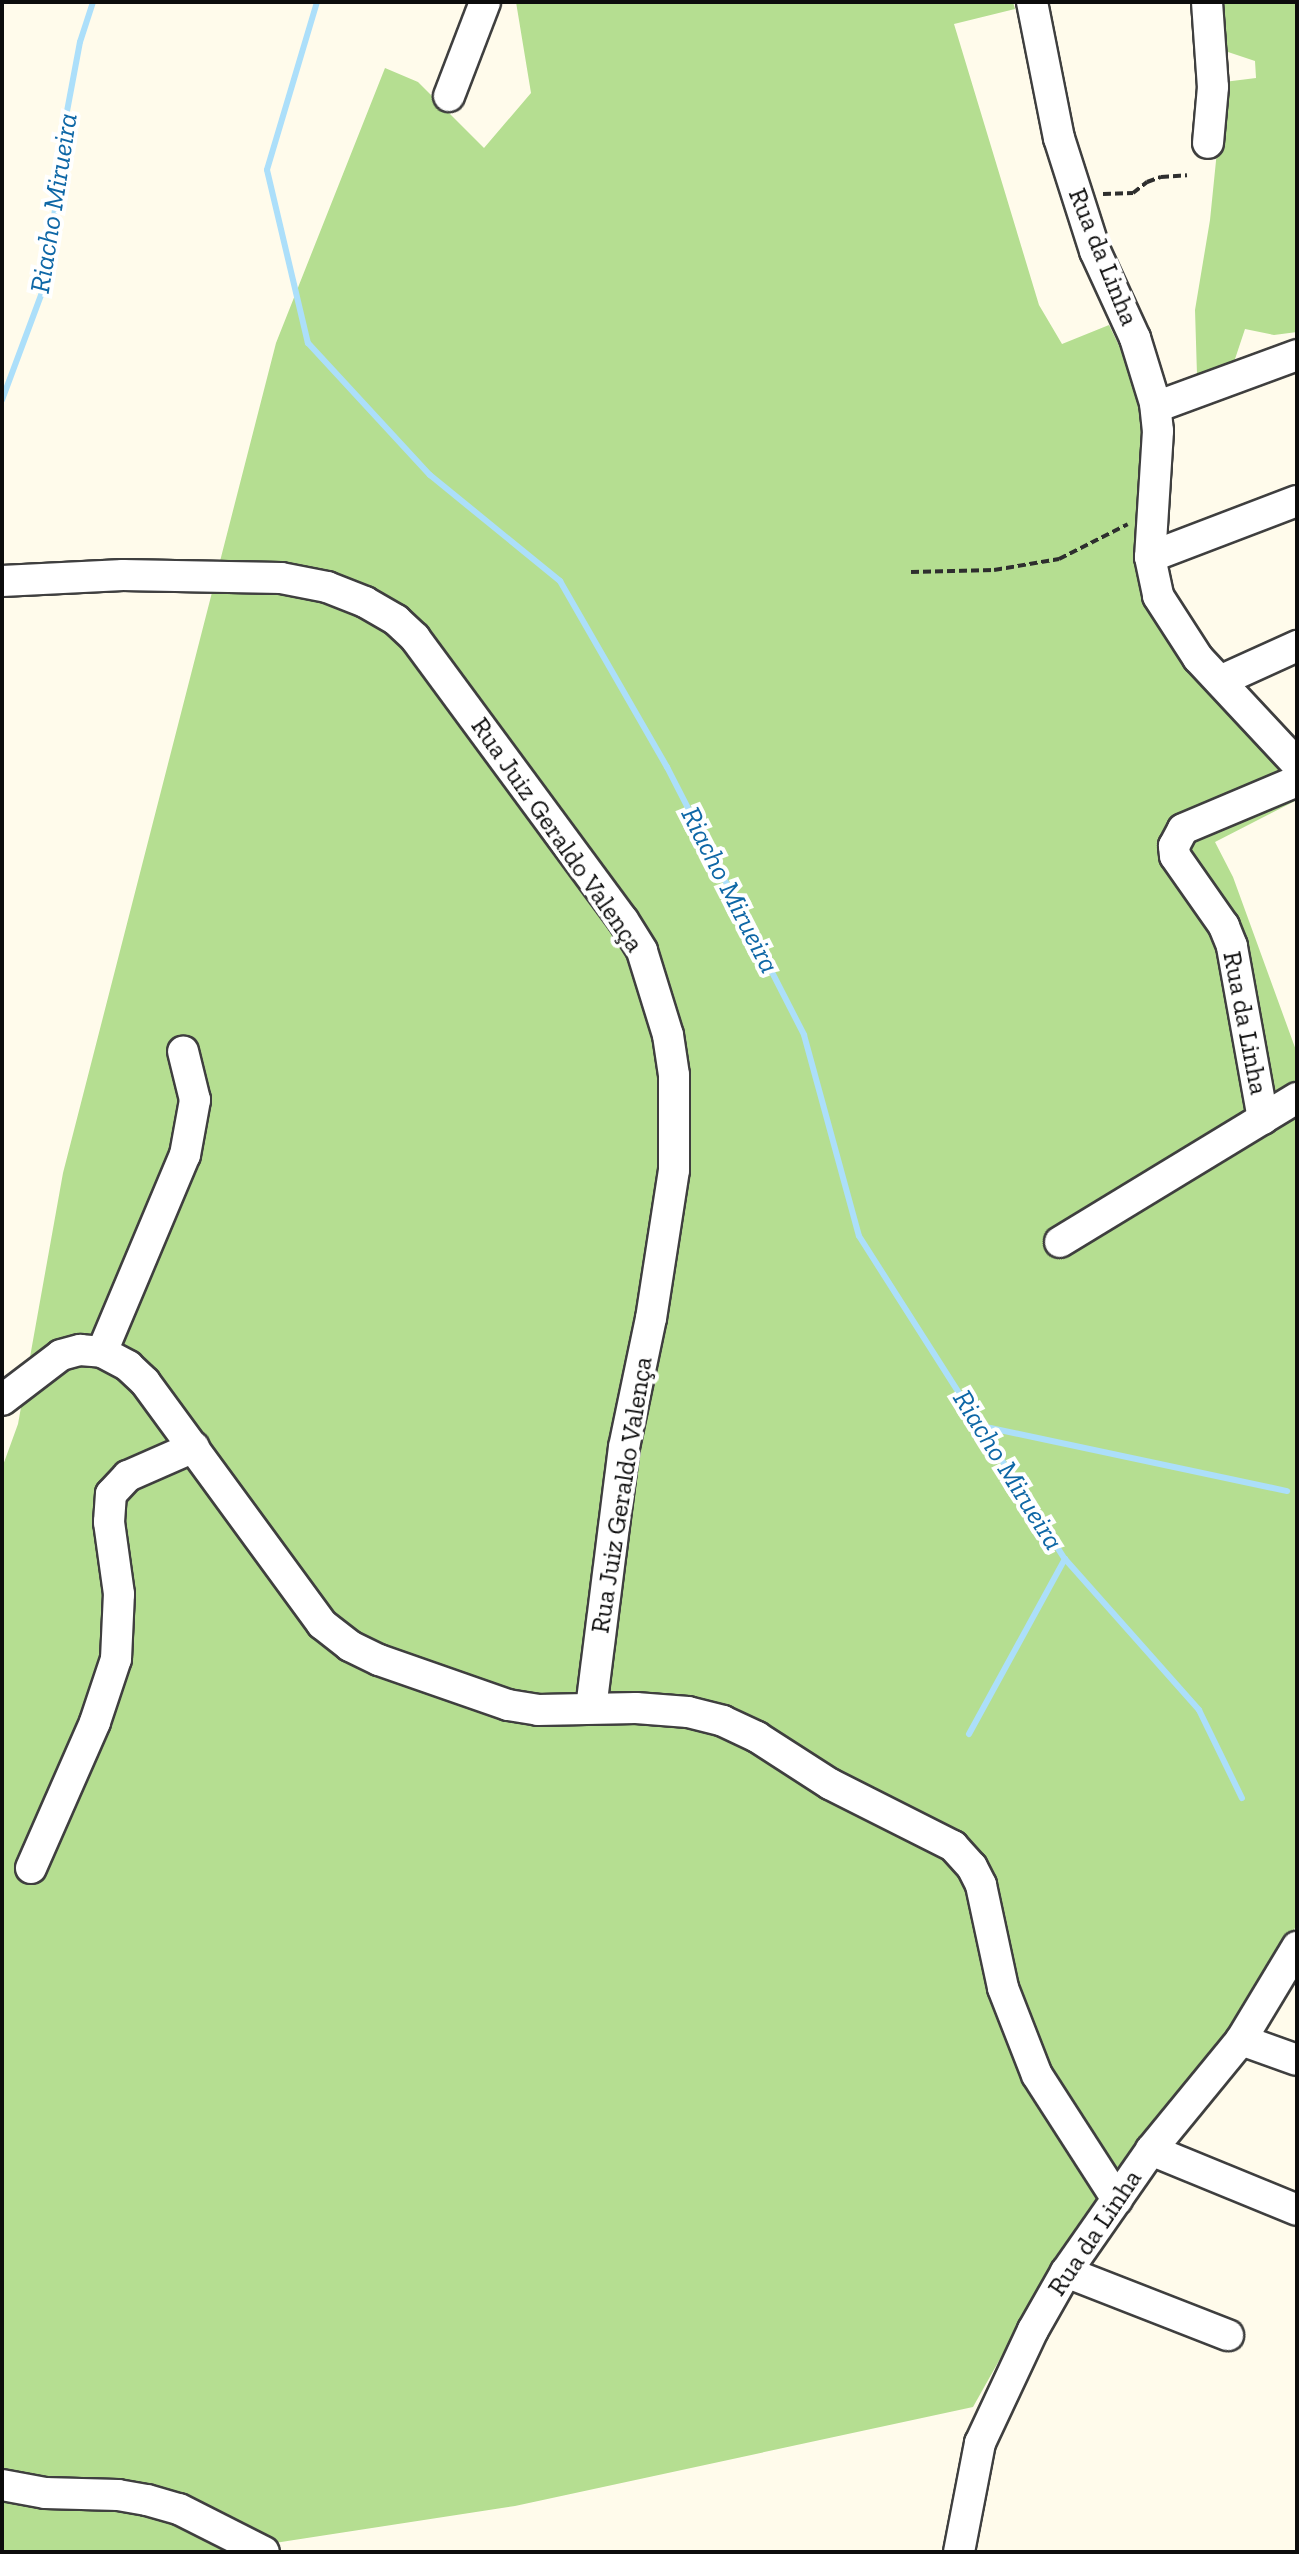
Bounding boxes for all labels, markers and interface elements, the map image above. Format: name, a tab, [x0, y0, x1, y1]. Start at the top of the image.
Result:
water label: Riacho Mirueira	[23, 111, 85, 295]
street label: Rua da Linha	[1061, 184, 1145, 330]
street label: Rua Juiz Geraldo Valença	[464, 711, 650, 959]
water label: Riacho Mirueira	[674, 801, 786, 979]
street label: Rua da Linha	[1216, 949, 1274, 1097]
street label: Rua Juiz Geraldo Valença	[585, 1354, 659, 1636]
water label: Riacho Mirueira	[946, 1384, 1070, 1556]
street label: Rua da Linha	[1041, 2164, 1149, 2302]

